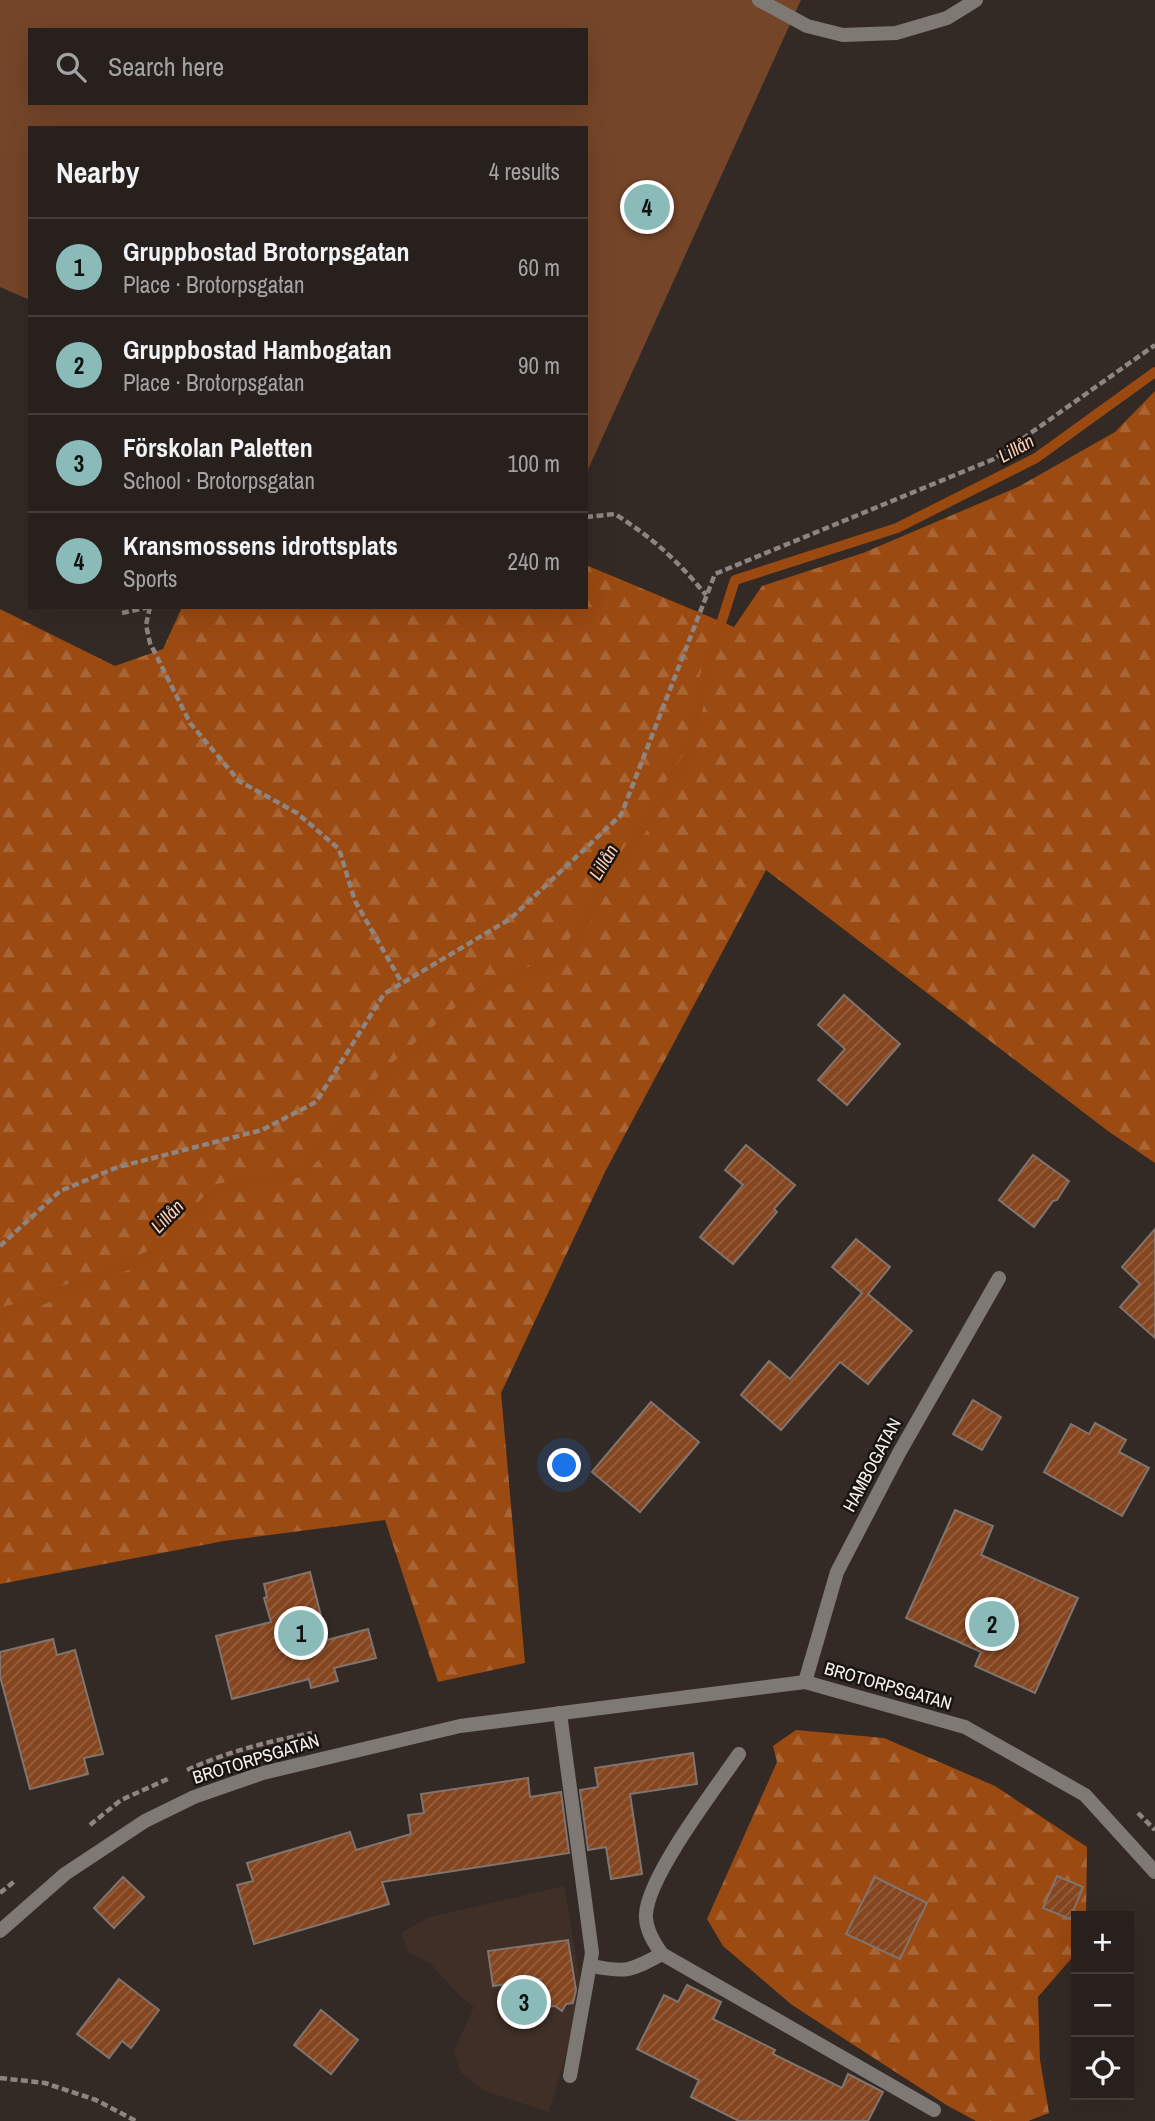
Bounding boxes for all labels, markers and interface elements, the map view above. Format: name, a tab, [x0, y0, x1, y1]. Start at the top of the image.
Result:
search box	[28, 28, 588, 105]
icon: search	[52, 48, 90, 86]
text: Search here	[108, 49, 224, 84]
text: Nearby	[56, 152, 139, 192]
text: 4 results	[489, 156, 560, 187]
pin: 4	[624, 181, 670, 233]
text: Gruppbostad Brotorpsgatan	[123, 234, 410, 269]
text: 1	[74, 252, 84, 283]
text: 60 m	[518, 252, 560, 283]
text: Place · Brotorpsgatan	[123, 269, 304, 300]
text: Gruppbostad Hambogatan	[123, 332, 392, 367]
text: 2	[74, 350, 84, 381]
text: 90 m	[518, 350, 560, 381]
text: Place · Brotorpsgatan	[123, 367, 304, 398]
water label: Lillån	[993, 428, 1039, 468]
text: Förskolan Paletten	[123, 430, 313, 465]
text: 3	[74, 448, 84, 479]
text: 100 m	[508, 448, 560, 479]
text: School · Brotorpsgatan	[123, 465, 315, 496]
text: Kransmossens idrottsplats	[123, 528, 398, 563]
text: 4	[74, 546, 84, 577]
text: 240 m	[508, 546, 560, 577]
text: Sports	[123, 563, 178, 594]
water label: Lillån	[582, 839, 624, 885]
water label: Lillån	[145, 1194, 189, 1238]
street label: HAMBOGATAN	[836, 1414, 907, 1516]
your location	[547, 1448, 581, 1482]
pin: 2	[969, 1598, 1015, 1650]
pin: 1	[278, 1607, 324, 1659]
street label: BROTORPSGATAN	[822, 1655, 955, 1716]
street label: BROTORPSGATAN	[189, 1727, 322, 1790]
map controls	[1071, 1911, 1134, 2100]
button: +	[1071, 1911, 1134, 1974]
button: −	[1071, 1974, 1134, 2037]
pin: 3	[501, 1976, 547, 2028]
button: locate	[1071, 2037, 1134, 2100]

